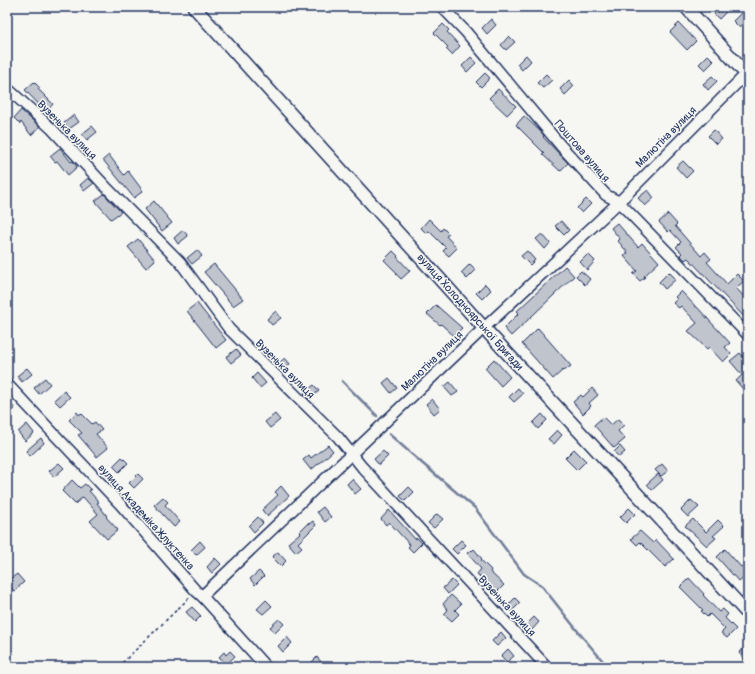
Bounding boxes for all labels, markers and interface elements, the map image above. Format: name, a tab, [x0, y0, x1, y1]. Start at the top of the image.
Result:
street label: Вузенька вулиця	[35, 98, 99, 162]
street label: Малютіна вулиця	[633, 104, 699, 170]
street label: Поштова вулиця	[552, 117, 612, 185]
street label: вулиця Холодноярської Бригади	[414, 251, 526, 373]
street label: Малютіна вулиця	[398, 328, 466, 394]
street label: Вузенька вулиця	[253, 337, 317, 401]
street label: вулиця Академіка Жлуктенка	[95, 462, 197, 572]
street label: Вузенька вулиця	[476, 573, 538, 639]

